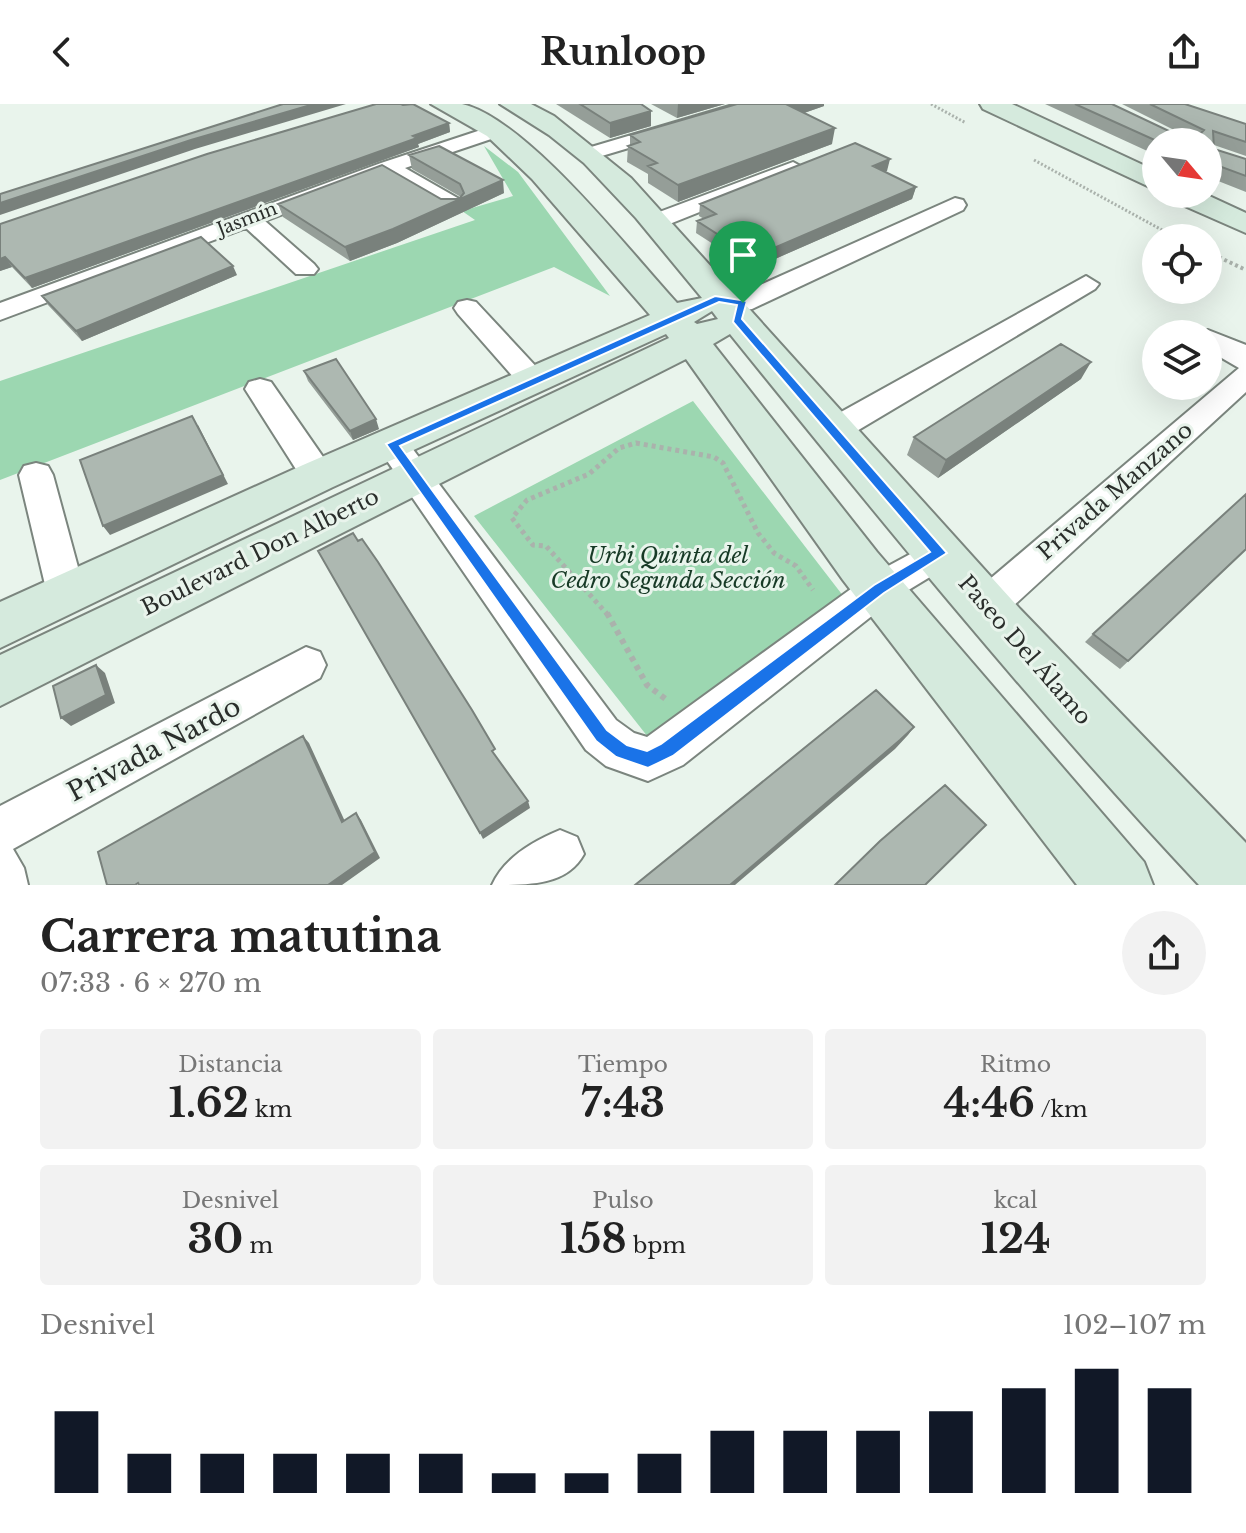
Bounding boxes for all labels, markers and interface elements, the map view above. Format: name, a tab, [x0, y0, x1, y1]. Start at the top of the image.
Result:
icon: back	[40, 30, 84, 74]
text: Runloop	[540, 30, 706, 75]
icon: share	[1162, 30, 1206, 74]
north arrow	[1142, 128, 1222, 208]
map controls	[1142, 128, 1222, 400]
street label: Jasmín	[212, 198, 280, 241]
pin	[709, 221, 777, 303]
button: locate	[1142, 224, 1222, 304]
icon: arrive	[721, 233, 765, 277]
button: layers	[1142, 320, 1222, 400]
street label: Privada Manzano	[1032, 416, 1198, 566]
street label: Boulevard Don Alberto	[137, 483, 383, 621]
park label: Urbi Quinta del Cedro Segunda Sección	[550, 542, 786, 594]
street label: Paseo Del Álamo	[953, 569, 1098, 730]
street label: Privada Nardo	[62, 690, 246, 808]
text: Carrera matutina	[40, 909, 442, 964]
button: share	[1122, 911, 1206, 995]
text: 07:33 · 6 × 270 m	[40, 967, 262, 999]
text: Distancia	[178, 1051, 282, 1078]
text: Tiempo	[578, 1051, 668, 1078]
text: Ritmo	[980, 1051, 1051, 1078]
text: 1.62	[168, 1078, 249, 1128]
text: 7:43	[581, 1078, 665, 1128]
text: 4:46	[944, 1078, 1035, 1128]
text: km	[249, 1096, 292, 1123]
text: /km	[1035, 1096, 1088, 1123]
text: Desnivel	[182, 1187, 279, 1214]
text: Pulso	[592, 1187, 654, 1214]
text: kcal	[994, 1187, 1038, 1214]
text: 30	[188, 1214, 243, 1264]
text: 158	[560, 1214, 627, 1264]
text: 124	[981, 1214, 1051, 1264]
text: m	[243, 1232, 273, 1259]
text: bpm	[627, 1232, 686, 1259]
text: Desnivel	[40, 1309, 155, 1341]
text: 102–107 m	[1062, 1309, 1206, 1341]

